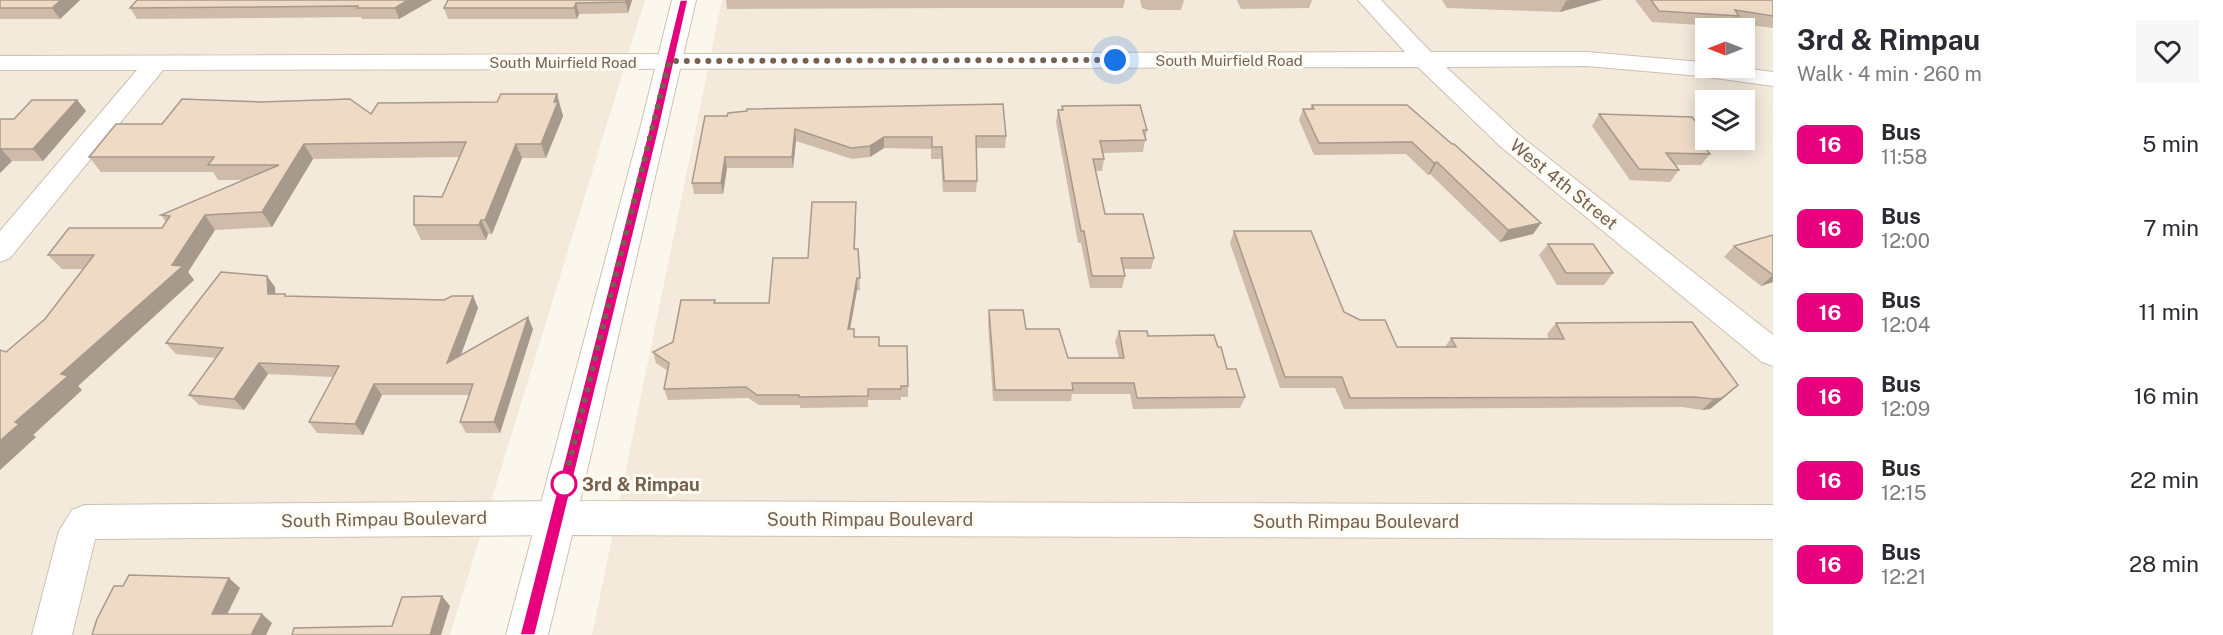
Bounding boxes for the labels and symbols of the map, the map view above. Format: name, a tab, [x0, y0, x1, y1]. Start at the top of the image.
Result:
north arrow	[1695, 18, 1755, 78]
your location	[1100, 45, 1130, 75]
street label: South Muirfield Road	[1155, 52, 1303, 69]
street label: South Muirfield Road	[489, 54, 637, 71]
street label: West 4th Street	[1506, 134, 1622, 234]
marker: 3rd & Rimpau	[551, 471, 577, 497]
place label: 3rd & Rimpau	[582, 474, 700, 495]
street label: South Rimpau Boulevard	[281, 507, 487, 531]
street label: South Rimpau Boulevard	[767, 509, 973, 530]
street label: South Rimpau Boulevard	[1253, 511, 1459, 532]

